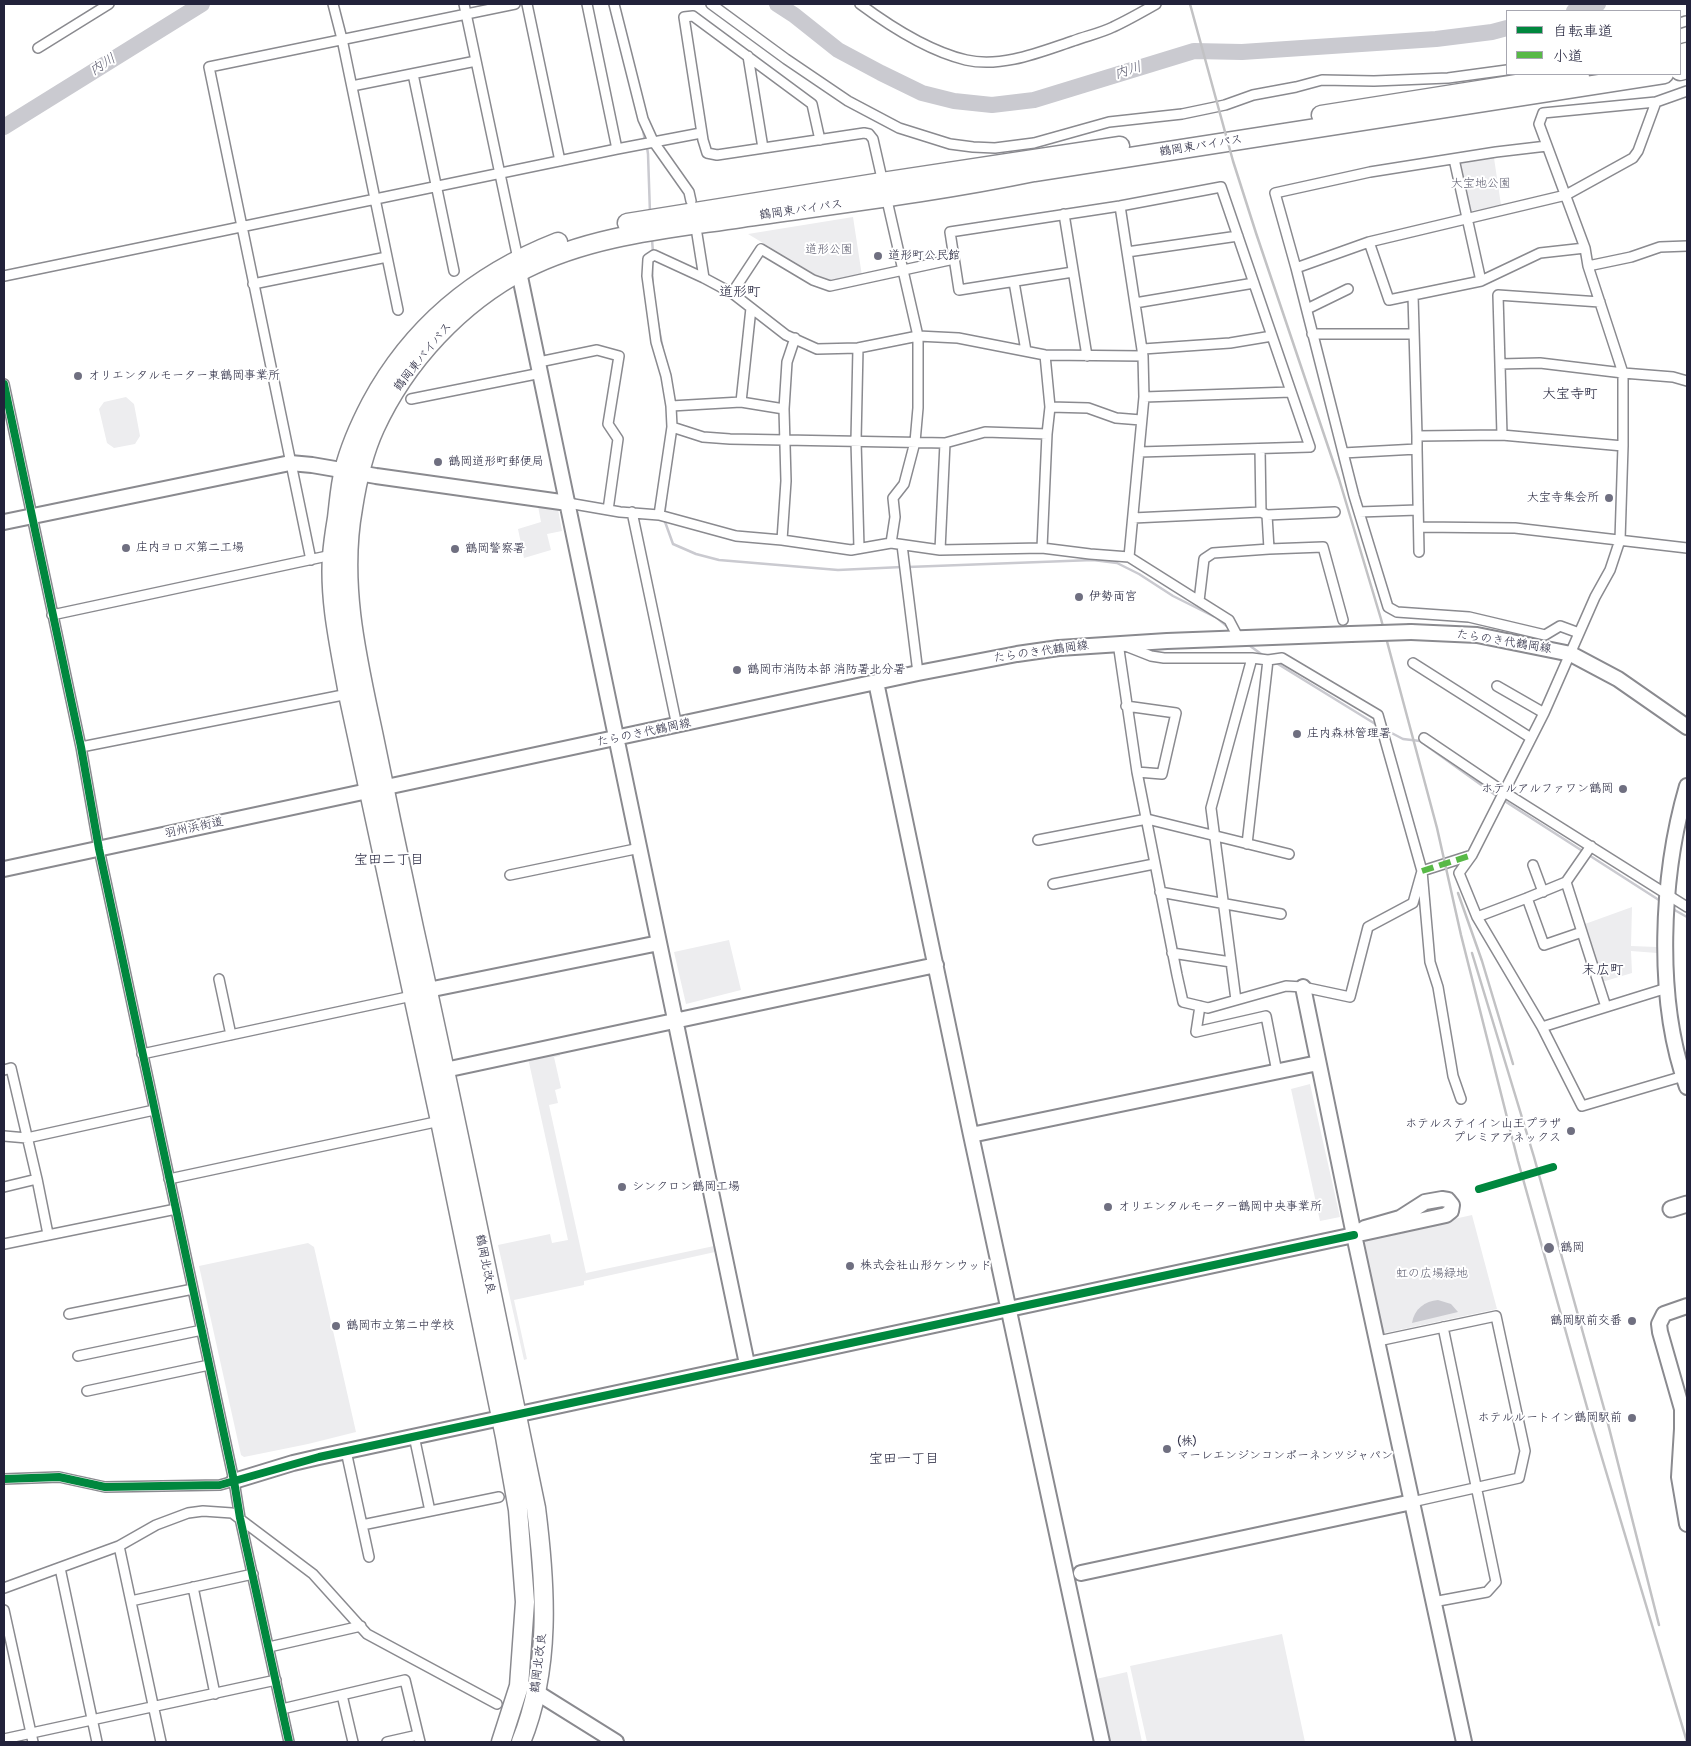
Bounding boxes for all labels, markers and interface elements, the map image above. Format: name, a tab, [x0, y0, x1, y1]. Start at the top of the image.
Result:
legend	[1506, 10, 1681, 75]
text: 自転車道	[1553, 22, 1613, 41]
text: 小道	[1553, 47, 1583, 66]
water label: 内川	[87, 50, 119, 80]
water label: 内川	[1112, 59, 1144, 83]
street label: 鶴岡東バイパス	[1158, 132, 1244, 160]
park label: 大宝地公園	[1451, 177, 1511, 191]
street label: 鶴岡東バイパス	[758, 197, 844, 223]
park label: 道形公園	[805, 243, 853, 257]
place label: 道形町公民館	[888, 249, 960, 263]
marker: 道形町公民館	[872, 250, 884, 262]
district label: 道形町	[719, 284, 761, 300]
street label: 鶴岡東バイパス	[391, 320, 455, 394]
place label: オリエンタルモーター東鶴岡事業所	[88, 369, 280, 383]
marker: オリエンタルモーター東鶴岡事業所	[72, 370, 84, 382]
district label: 大宝寺町	[1542, 386, 1598, 402]
place label: 鶴岡道形町郵便局	[448, 455, 544, 469]
marker: 鶴岡道形町郵便局	[432, 456, 444, 468]
place label: 大宝寺集会所	[1527, 491, 1599, 505]
marker: 大宝寺集会所	[1603, 492, 1615, 504]
place label: 庄内ヨロズ第二工場	[136, 541, 244, 555]
marker: 庄内ヨロズ第二工場	[120, 542, 132, 554]
place label: 鶴岡警察署	[465, 542, 525, 556]
marker: 鶴岡警察署	[449, 543, 461, 555]
place label: 伊勢両宮	[1089, 590, 1137, 604]
marker: 伊勢両宮	[1073, 591, 1085, 603]
street label: たらのき代鶴岡線	[1455, 627, 1553, 657]
street label: たらのき代鶴岡線	[992, 638, 1090, 666]
place label: 鶴岡市消防本部 消防署北分署	[747, 663, 906, 677]
marker: 鶴岡市消防本部 消防署北分署	[731, 664, 743, 676]
street label: たらのき代鶴岡線	[596, 716, 692, 750]
place label: 庄内森林管理署	[1307, 727, 1391, 741]
marker: 庄内森林管理署	[1291, 728, 1303, 740]
place label: ホテルアルファワン鶴岡	[1481, 782, 1613, 796]
marker: ホテルアルファワン鶴岡	[1617, 783, 1629, 795]
street label: 羽州浜街道	[163, 815, 225, 841]
district label: 宝田二丁目	[354, 852, 424, 868]
district label: 末広町	[1582, 962, 1624, 978]
place label: ホテルステイイン山王プラザ プレミアアネックス	[1405, 1117, 1561, 1145]
marker: ホテルステイイン山王プラザ プレミアアネックス	[1565, 1125, 1577, 1137]
place label: シンクロン鶴岡工場	[632, 1180, 740, 1194]
marker: シンクロン鶴岡工場	[616, 1181, 628, 1193]
place label: オリエンタルモーター鶴岡中央事業所	[1118, 1200, 1322, 1214]
marker: オリエンタルモーター鶴岡中央事業所	[1102, 1201, 1114, 1213]
street label: 鶴岡北改良	[472, 1233, 498, 1295]
marker: 鶴岡	[1542, 1241, 1556, 1255]
place label: 鶴岡	[1560, 1241, 1584, 1255]
place label: 株式会社山形ケンウッド	[860, 1259, 992, 1273]
marker: 株式会社山形ケンウッド	[844, 1260, 856, 1272]
park label: 虹の広場緑地	[1396, 1267, 1468, 1281]
place label: 鶴岡駅前交番	[1550, 1314, 1622, 1328]
marker: 鶴岡駅前交番	[1626, 1315, 1638, 1327]
place label: 鶴岡市立第二中学校	[346, 1319, 454, 1333]
marker: 鶴岡市立第二中学校	[330, 1320, 342, 1332]
place label: ホテルルートイン鶴岡駅前	[1478, 1411, 1622, 1425]
marker: ホテルルートイン鶴岡駅前	[1626, 1412, 1638, 1424]
place label: (株) マーレエンジンコンポーネンツジャパン	[1177, 1435, 1393, 1463]
marker: (株) マーレエンジンコンポーネンツジャパン	[1161, 1443, 1173, 1455]
district label: 宝田一丁目	[869, 1451, 939, 1467]
street label: 鶴岡北改良	[528, 1632, 550, 1694]

